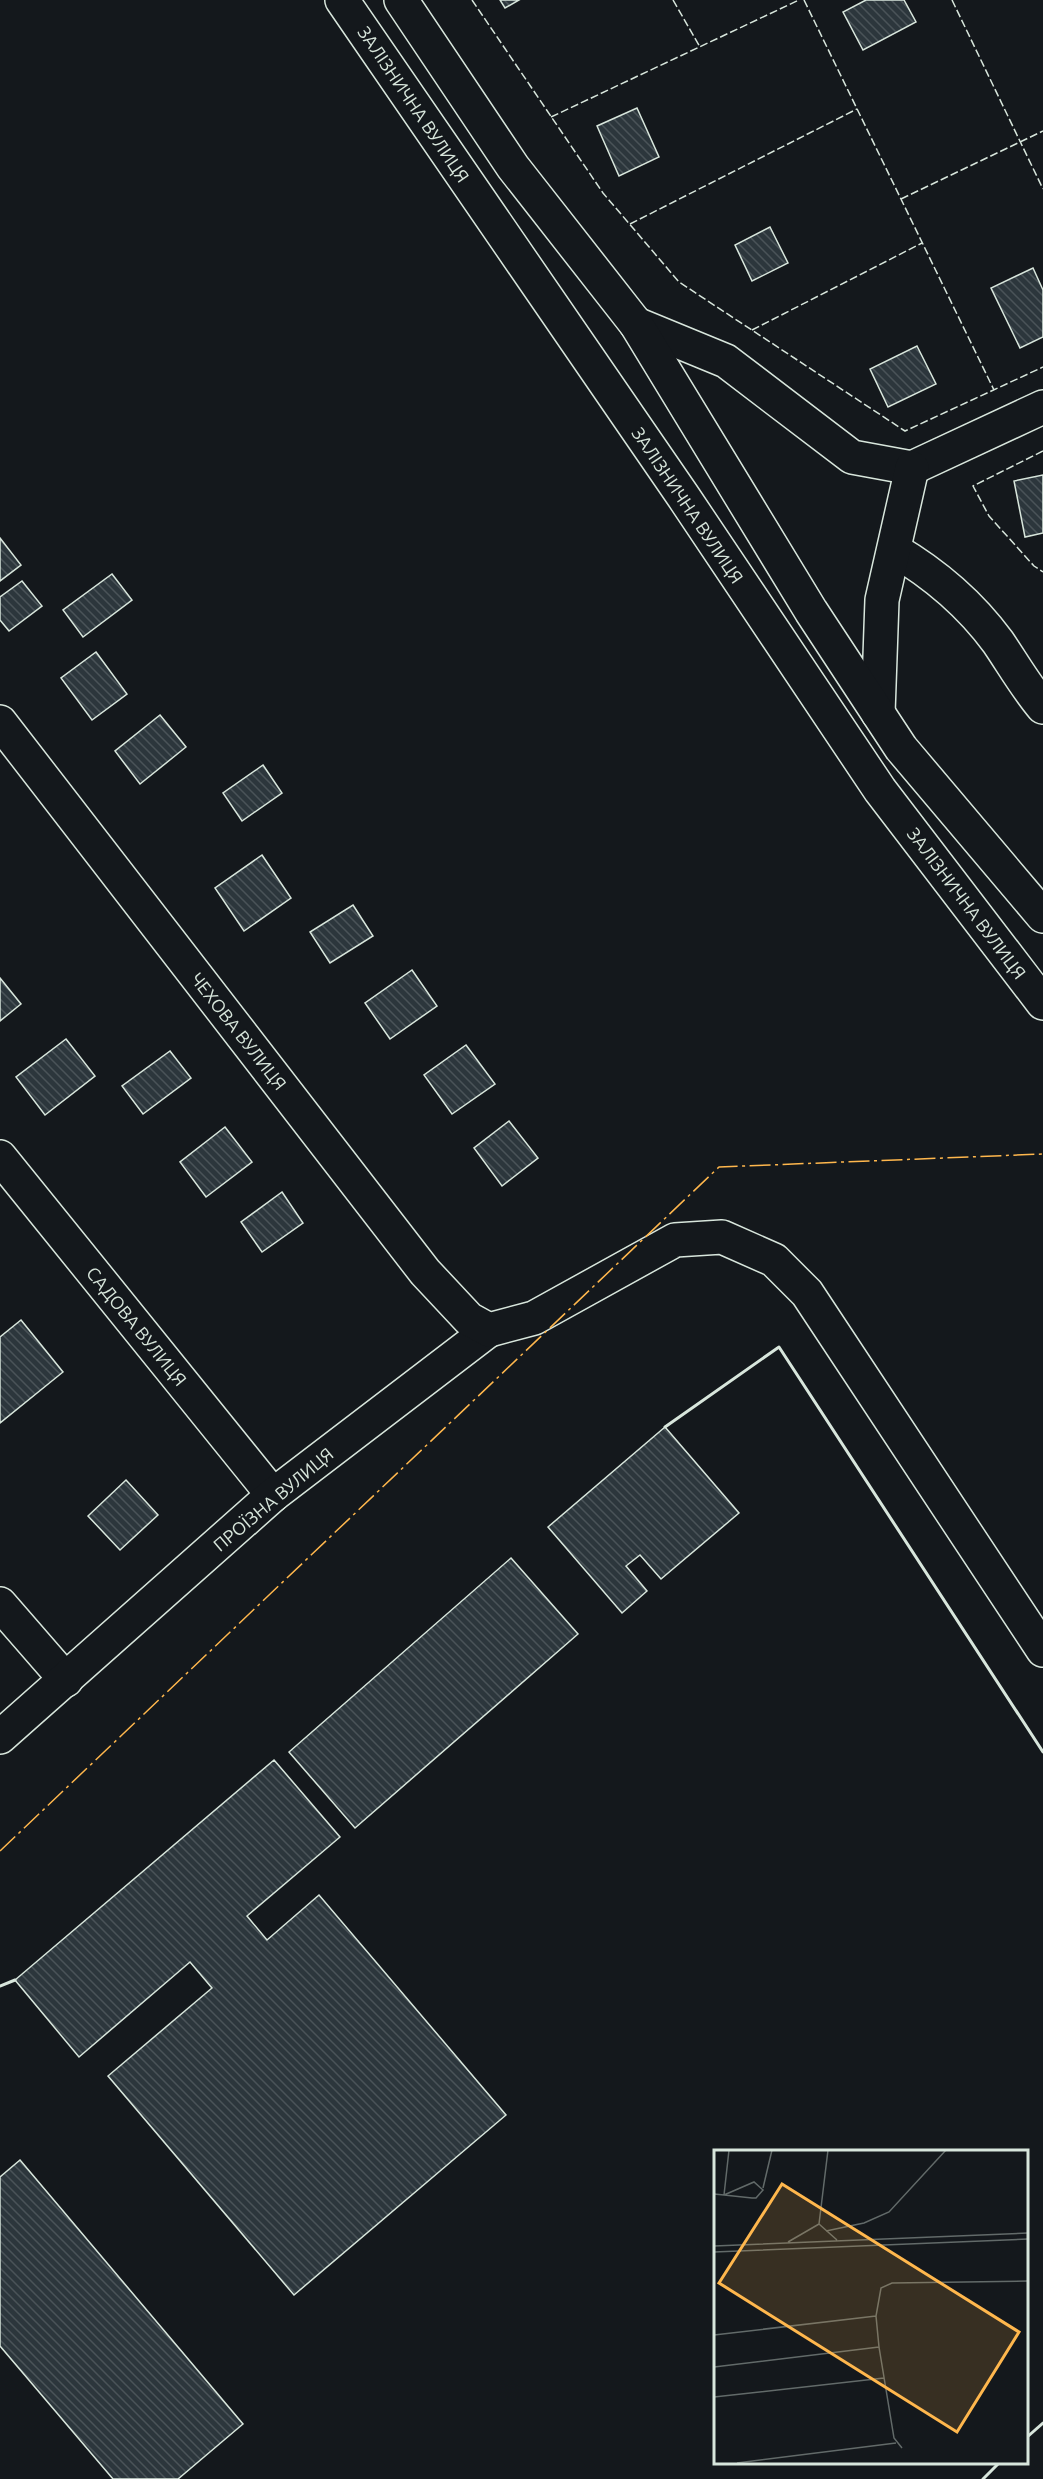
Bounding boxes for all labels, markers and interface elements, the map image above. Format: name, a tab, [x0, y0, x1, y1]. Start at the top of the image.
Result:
street label: ЗАЛІЗНИЧНА ВУЛИЦЯ	[354, 22, 474, 186]
street label: ЗАЛІЗНИЧНА ВУЛИЦЯ	[628, 423, 748, 587]
street label: ЗАЛІЗНИЧНА ВУЛИЦЯ	[904, 824, 1030, 982]
street label: ЧЕХОВА ВУЛИЦЯ	[187, 969, 291, 1093]
street label: САДОВА ВУЛИЦЯ	[83, 1263, 191, 1389]
street label: ПРОЇЗНА ВУЛИЦЯ	[209, 1443, 337, 1555]
inset map	[714, 2150, 1028, 2464]

